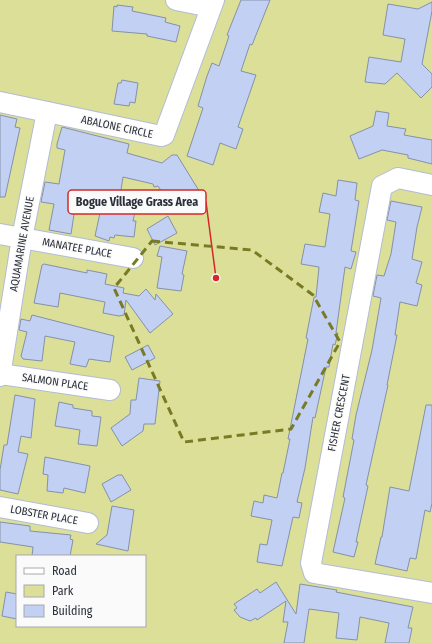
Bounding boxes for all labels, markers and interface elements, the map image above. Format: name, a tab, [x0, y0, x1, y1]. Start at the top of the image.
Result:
street label: ABALONE CIRCLE	[80, 113, 154, 141]
callout: Bogue Village Grass Area	[68, 190, 206, 214]
street label: AQUAMARINE AVENUE	[7, 195, 37, 293]
text: Bogue Village Grass Area	[76, 195, 198, 209]
street label: MANATEE PLACE	[41, 235, 113, 261]
street label: SALMON PLACE	[21, 371, 89, 393]
street label: FISHER CRESCENT	[325, 373, 353, 453]
street label: LOBSTER PLACE	[9, 503, 79, 527]
legend	[16, 555, 146, 627]
text: Road	[52, 564, 77, 578]
text: Park	[52, 584, 74, 598]
text: Building	[52, 604, 93, 618]

